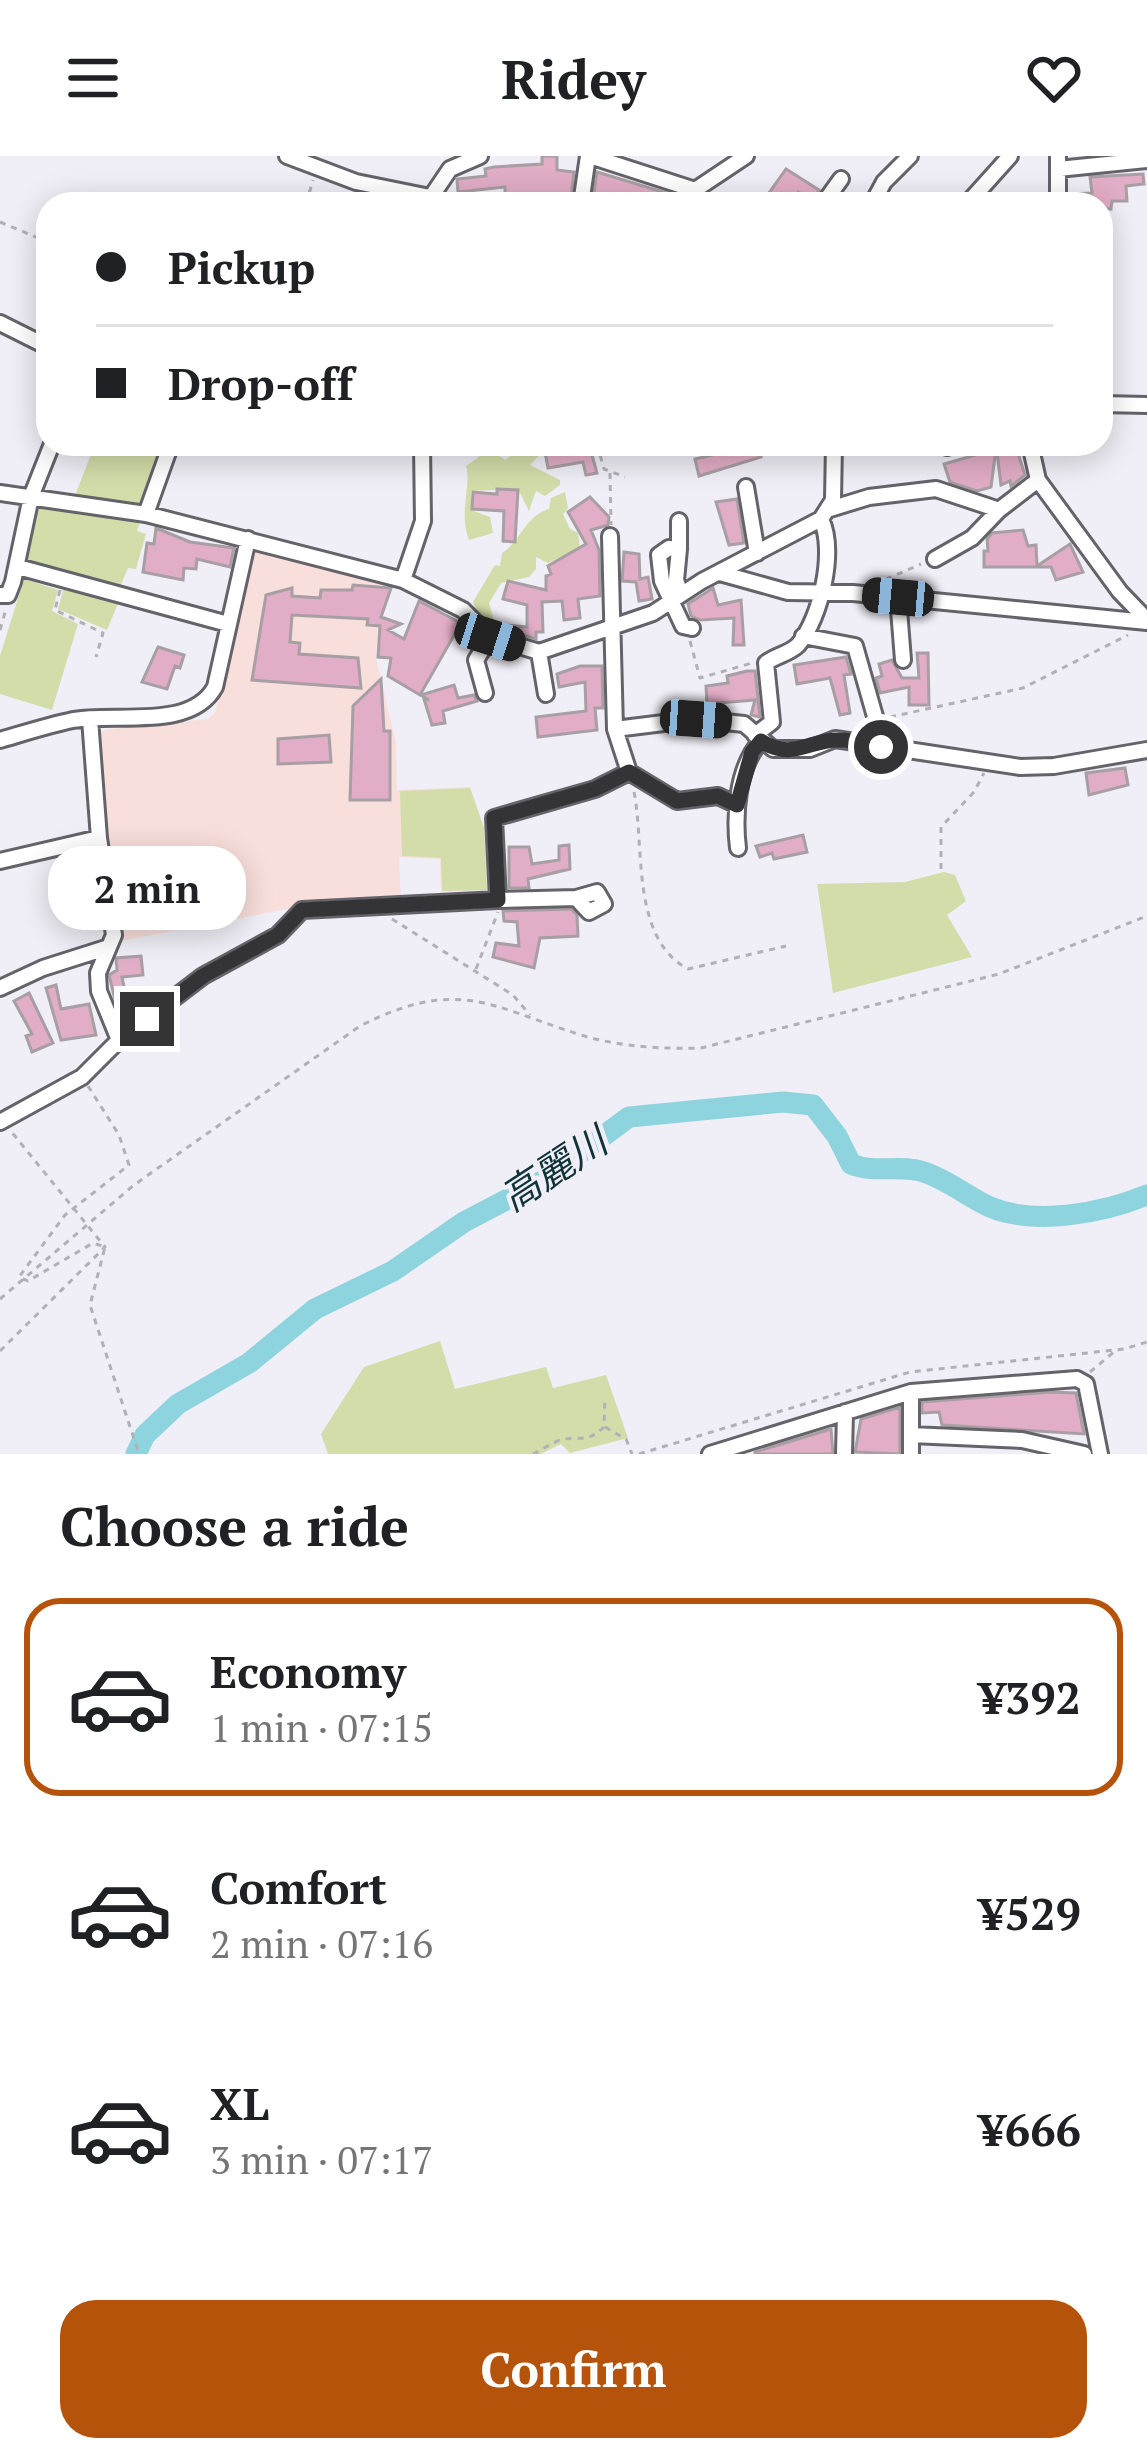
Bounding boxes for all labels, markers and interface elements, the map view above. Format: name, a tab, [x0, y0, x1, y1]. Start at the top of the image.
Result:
text: Ridey	[501, 43, 646, 114]
icon: menu	[60, 45, 126, 111]
icon: heart	[1021, 45, 1087, 111]
text: Pickup	[168, 237, 315, 297]
text: Drop-off	[168, 353, 354, 413]
car	[861, 576, 935, 618]
car	[450, 609, 530, 665]
car	[659, 699, 733, 739]
route start	[854, 720, 908, 774]
callout: 2 min	[48, 845, 246, 929]
text: 2 min	[94, 862, 200, 914]
route end	[120, 992, 174, 1046]
water label: 高麗川	[490, 1112, 620, 1222]
text: Choose a ride	[60, 1490, 409, 1561]
text: Economy	[210, 1641, 406, 1701]
icon: car	[66, 1643, 174, 1751]
text: ¥392	[979, 1667, 1081, 1727]
text: 1 min · 07:15	[210, 1701, 433, 1753]
text: Comfort	[210, 1857, 387, 1917]
icon: car	[66, 1859, 174, 1967]
text: ¥529	[979, 1883, 1081, 1943]
text: 2 min · 07:16	[210, 1917, 433, 1969]
text: XL	[210, 2073, 269, 2133]
icon: car	[66, 2075, 174, 2183]
text: ¥666	[979, 2099, 1081, 2159]
text: 3 min · 07:17	[210, 2133, 433, 2185]
button: Confirm	[60, 2300, 1087, 2438]

